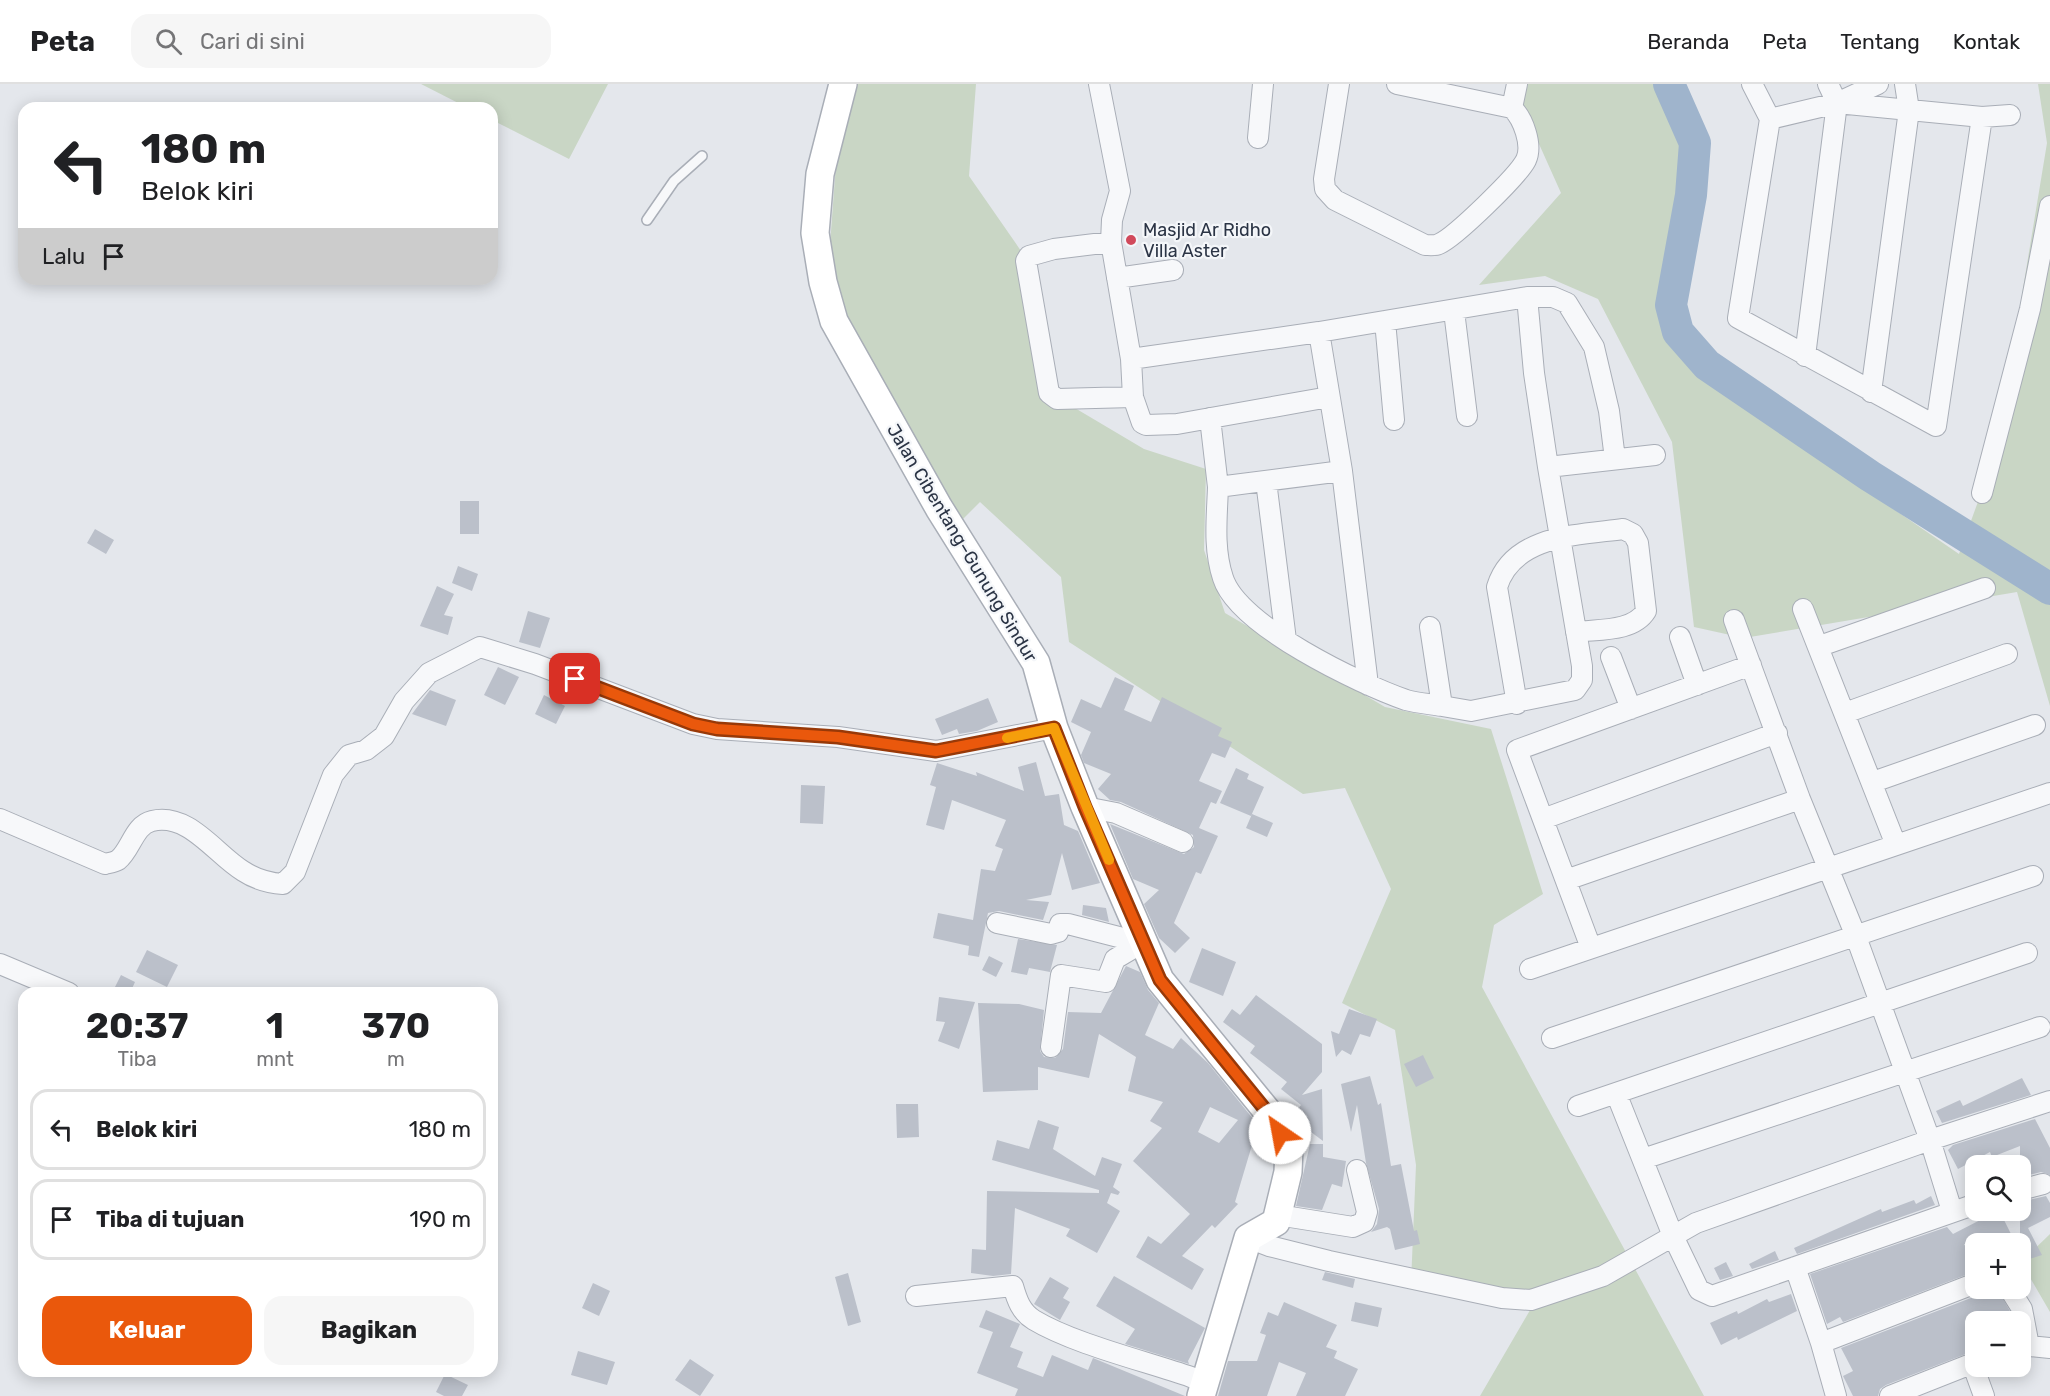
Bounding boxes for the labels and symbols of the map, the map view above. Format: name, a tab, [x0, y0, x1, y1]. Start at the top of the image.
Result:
place label: Masjid Ar Ridho Villa Aster	[1143, 219, 1271, 262]
marker: Masjid Ar Ridho Villa Aster	[1124, 233, 1138, 247]
street label: Jalan Cibentang–Gunung Sindur	[882, 420, 1042, 666]
pin	[549, 653, 600, 704]
position arrow	[1248, 1101, 1312, 1165]

